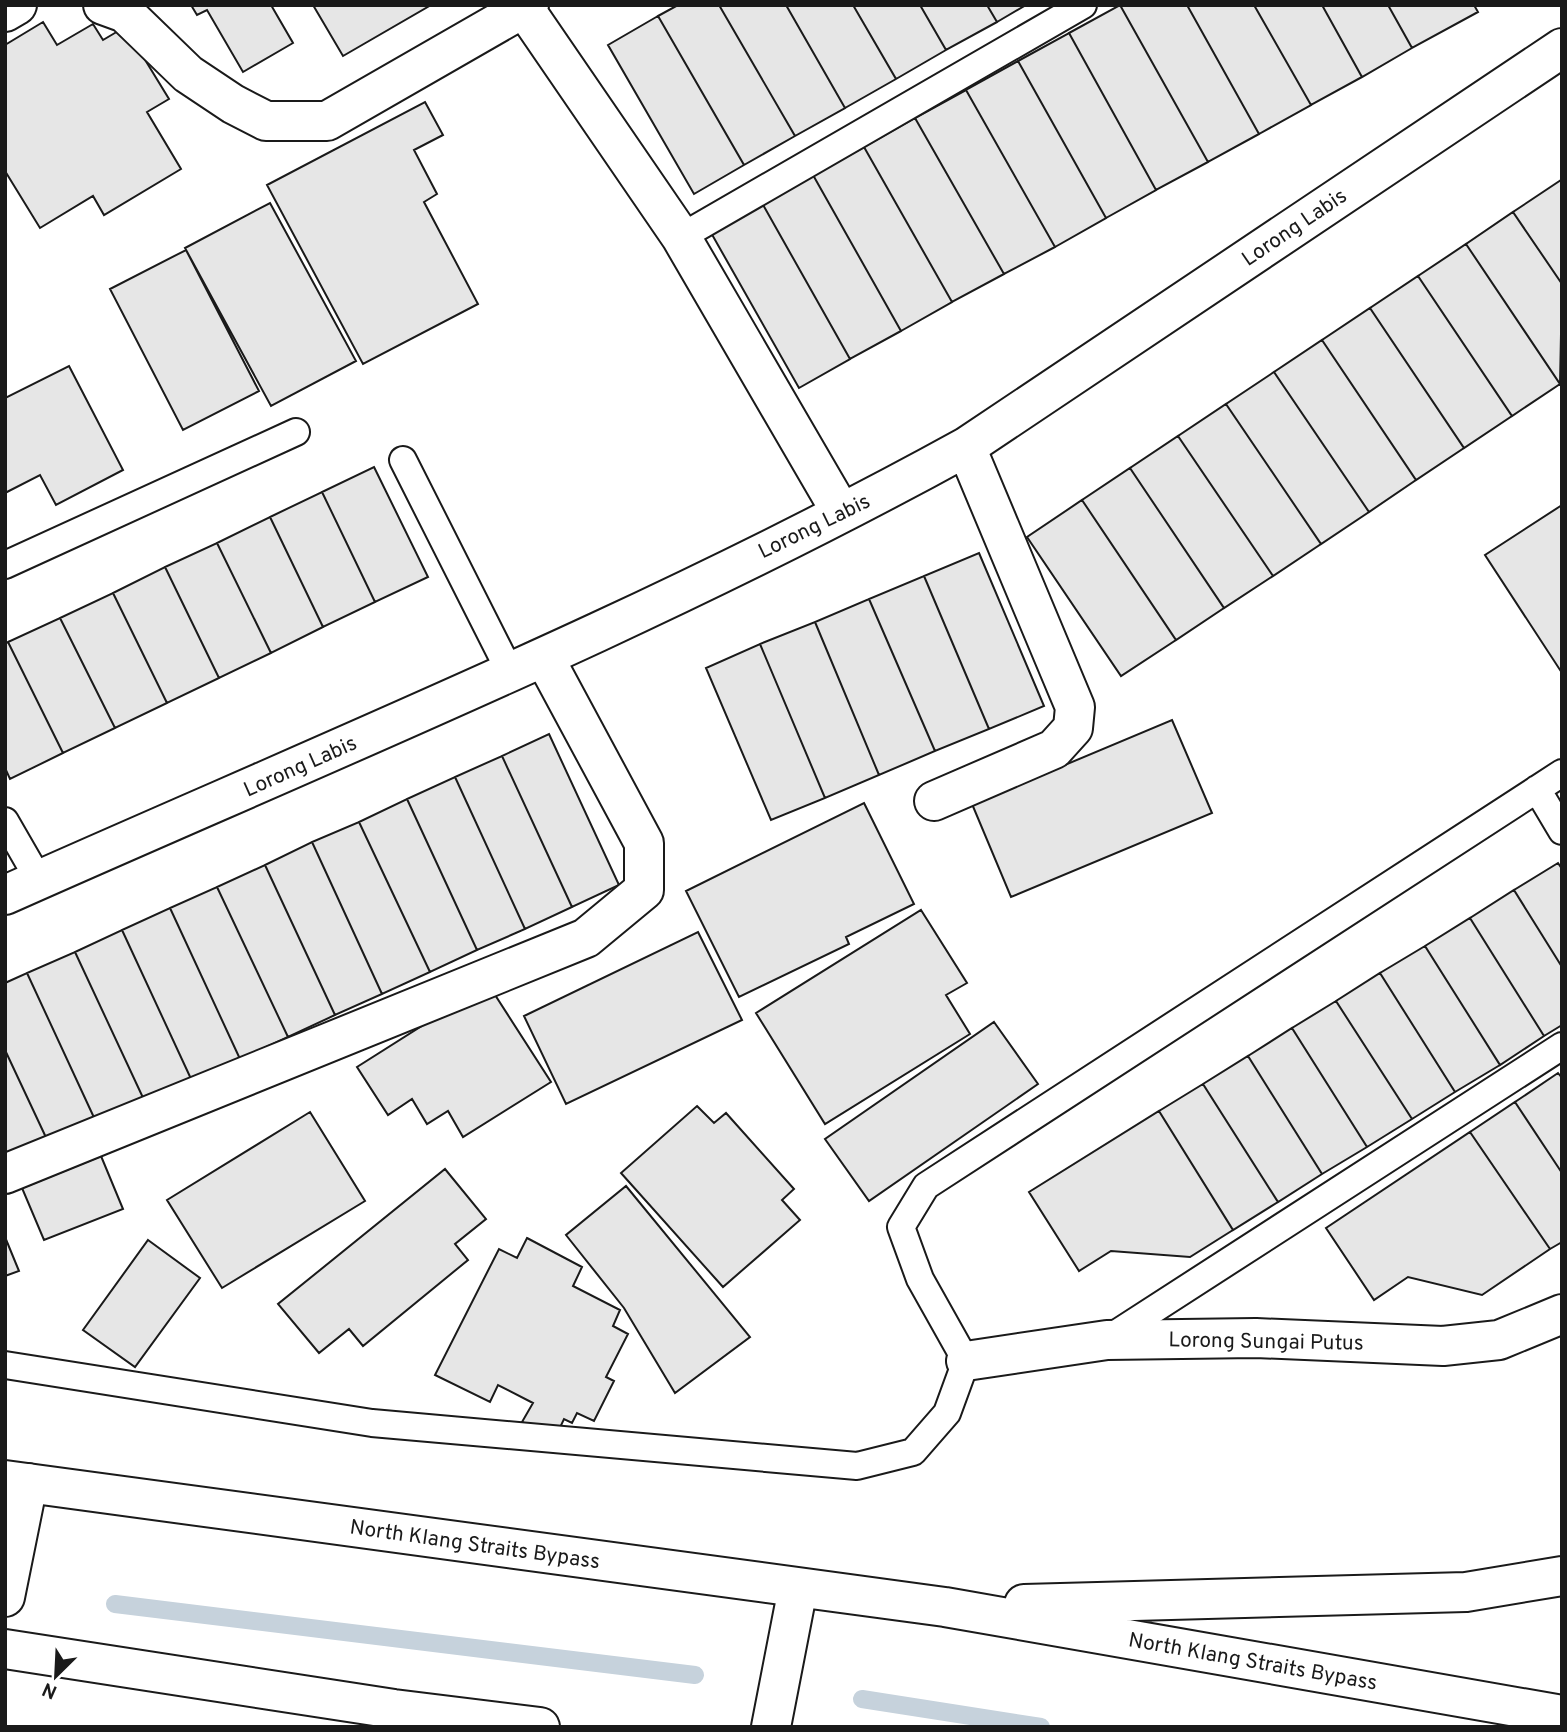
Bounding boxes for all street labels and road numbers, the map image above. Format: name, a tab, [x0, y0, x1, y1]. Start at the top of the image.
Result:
street label: Lorong Labis	[1237, 183, 1353, 273]
street label: Lorong Labis	[754, 489, 875, 566]
street label: Lorong Labis	[240, 730, 361, 804]
street label: Lorong Sungai Putus	[1168, 1327, 1364, 1358]
street label: North Klang Straits Bypass	[348, 1515, 602, 1576]
street label: North Klang Straits Bypass	[1126, 1627, 1379, 1698]

